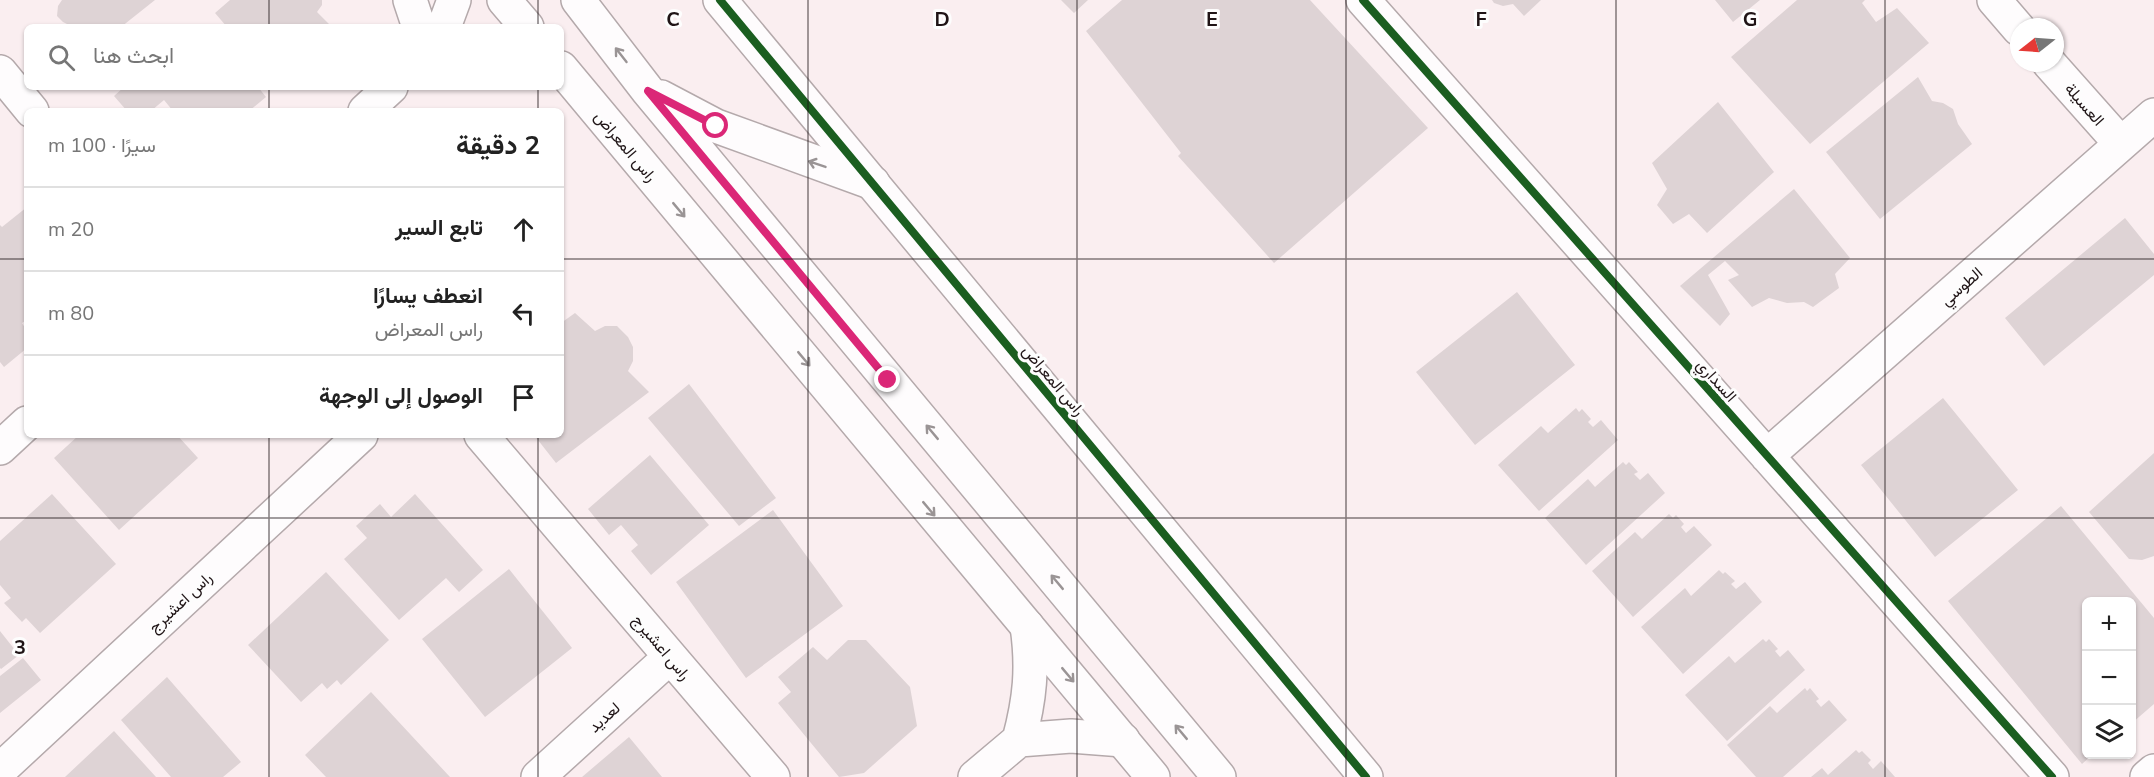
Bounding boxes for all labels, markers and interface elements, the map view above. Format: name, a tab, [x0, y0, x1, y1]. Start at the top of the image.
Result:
text: C	[666, 6, 680, 33]
text: D	[934, 6, 950, 33]
text: E	[1206, 6, 1218, 33]
text: F	[1475, 6, 1487, 33]
text: G	[1743, 6, 1757, 33]
north arrow	[2010, 18, 2064, 72]
search box	[24, 24, 564, 90]
icon: search	[45, 41, 78, 74]
text: ابحث هنا	[93, 41, 174, 71]
one-way arrow	[614, 47, 627, 63]
street label: العسيلة	[2059, 79, 2109, 131]
street label: راس المعراض	[589, 106, 661, 187]
route start	[702, 112, 728, 138]
text: 2 دقيقة	[456, 128, 540, 163]
text: سيرًا · 100 m	[48, 132, 156, 159]
one-way arrow	[808, 158, 827, 169]
one-way arrow	[672, 202, 686, 217]
text: تابع السير	[395, 213, 483, 243]
icon: ahead	[507, 213, 540, 246]
text: 20 m	[48, 216, 94, 243]
street label: الطوسي	[1936, 262, 1989, 313]
text: انعطف يسارًا	[373, 281, 483, 311]
icon: left	[507, 297, 540, 330]
text: 80 m	[48, 300, 94, 327]
text: راس المعراض	[375, 316, 483, 343]
street label: راس المعراض	[1017, 340, 1089, 421]
one-way arrow	[797, 351, 811, 366]
street label: السداري	[1690, 354, 1741, 408]
route end	[874, 366, 900, 392]
text: الوصول إلى الوجهة	[319, 381, 483, 411]
icon: arrive	[507, 381, 540, 414]
one-way arrow	[925, 425, 939, 440]
one-way arrow	[922, 501, 936, 516]
street label: راس اعشيرج	[144, 567, 217, 638]
one-way arrow	[1050, 574, 1063, 590]
map controls	[2082, 597, 2136, 759]
button: +	[2082, 597, 2136, 651]
street label: راس اعشيرج	[627, 610, 695, 685]
text: 3	[14, 634, 26, 661]
button: −	[2082, 651, 2136, 705]
one-way arrow	[1061, 667, 1074, 683]
street label: لعديد	[584, 698, 625, 738]
button: layers	[2082, 705, 2136, 759]
one-way arrow	[1175, 724, 1188, 740]

